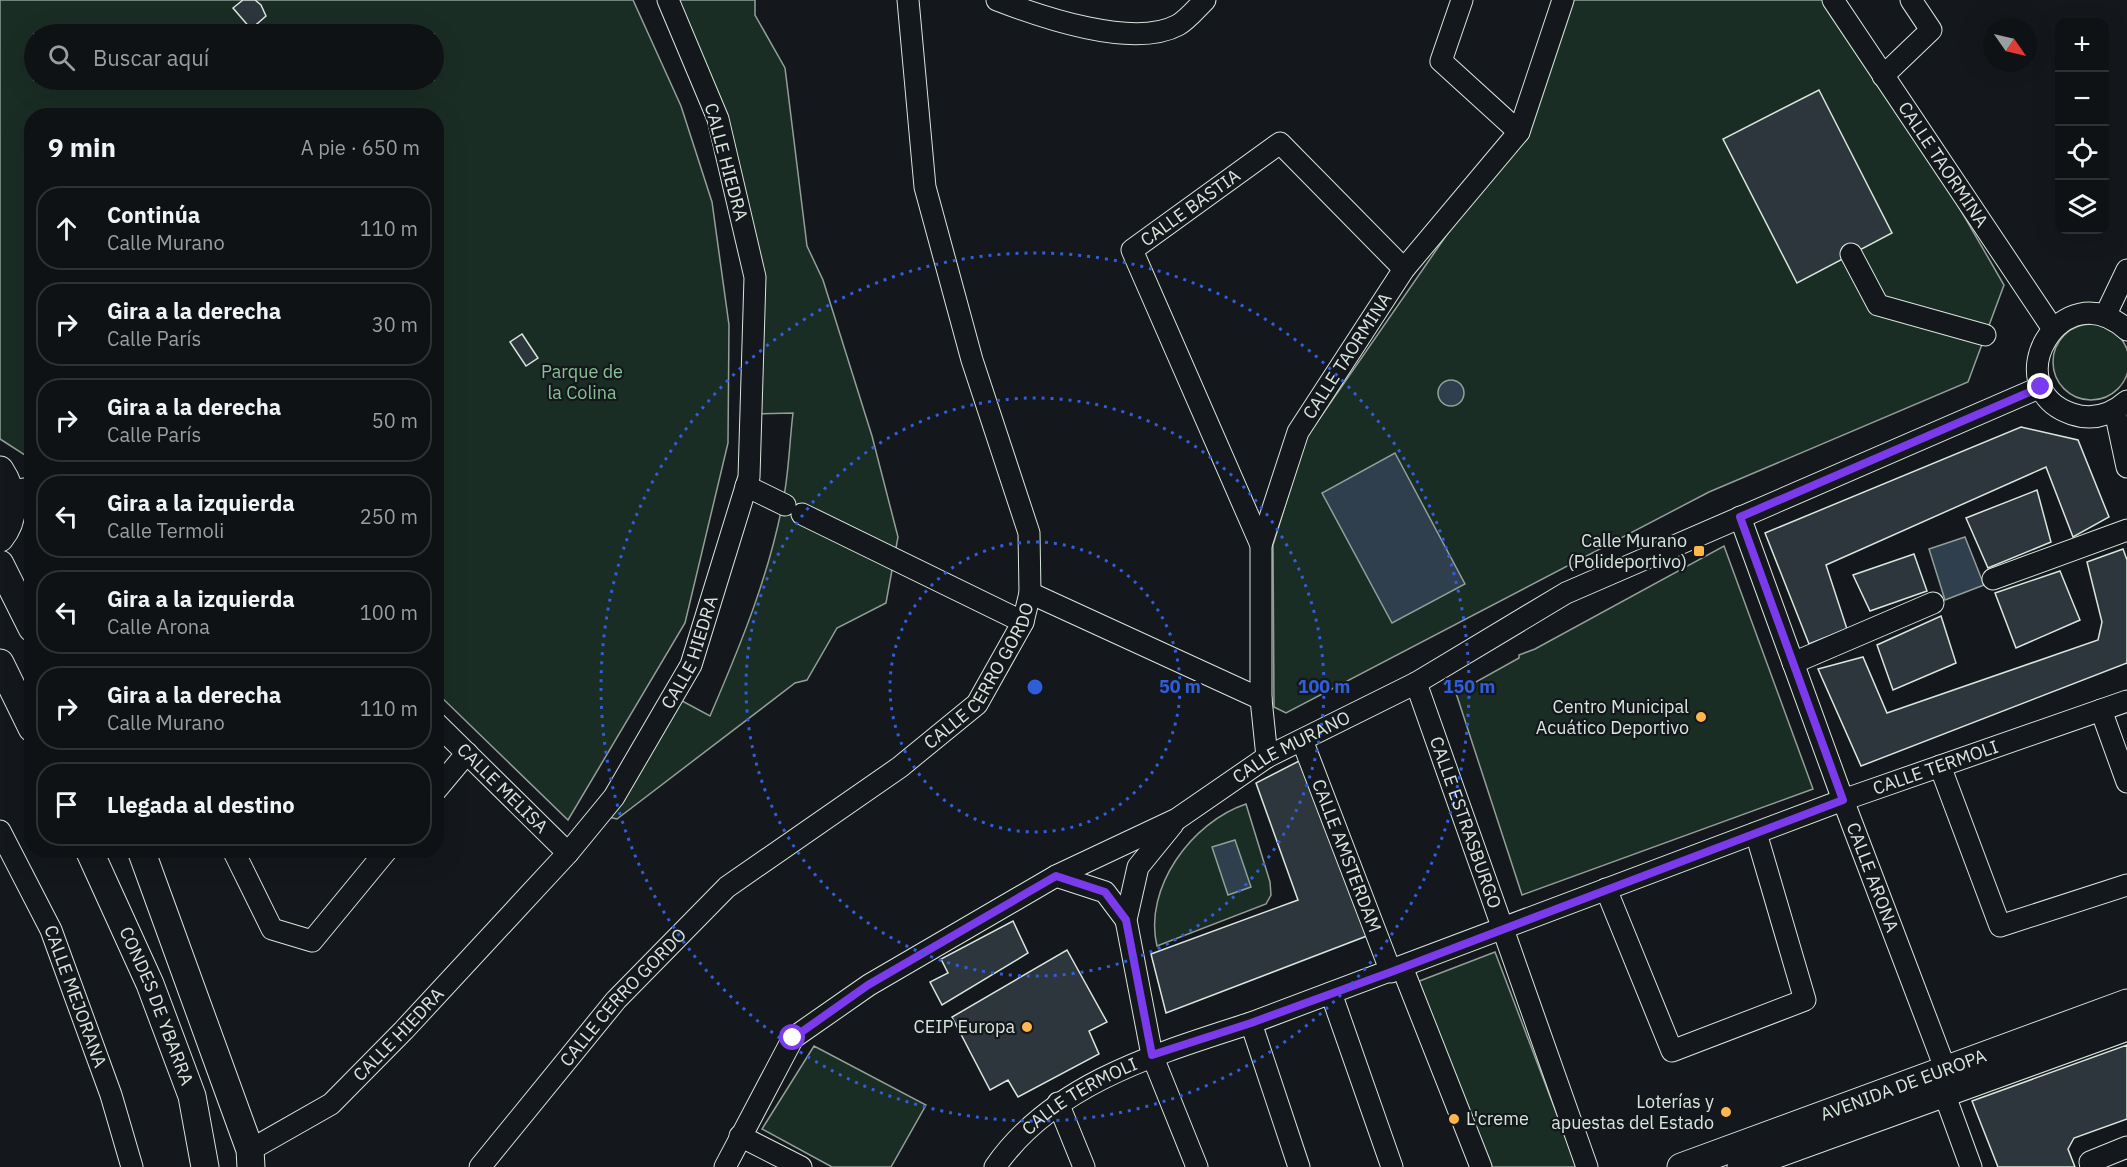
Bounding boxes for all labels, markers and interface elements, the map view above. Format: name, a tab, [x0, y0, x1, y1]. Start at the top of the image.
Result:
north arrow	[1983, 18, 2037, 72]
map controls	[2055, 18, 2109, 234]
button: +	[2055, 18, 2109, 72]
search box	[24, 24, 444, 90]
icon: search	[45, 41, 78, 74]
text: Buscar aquí	[93, 43, 209, 72]
button: −	[2055, 72, 2109, 126]
street label: CALLE TAORMINA	[1893, 97, 1994, 232]
street label: CALLE HIEDRA	[700, 100, 753, 224]
button: locate	[2055, 126, 2109, 180]
text: 9 min	[48, 130, 116, 164]
text: A pie · 650 m	[301, 134, 420, 161]
street label: CALLE BASTIA	[1136, 163, 1245, 251]
button: layers	[2055, 180, 2109, 234]
text: Continúa	[107, 200, 200, 229]
icon: ahead	[50, 212, 83, 245]
text: 110 m	[360, 215, 418, 242]
text: Calle Murano	[107, 229, 225, 256]
street label: CALLE TAORMINA	[1298, 288, 1397, 423]
text: Gira a la derecha	[107, 296, 281, 325]
icon: right	[50, 308, 83, 341]
text: 30 m	[372, 311, 418, 338]
text: Calle París	[107, 325, 201, 352]
park label: Parque de la Colina	[541, 360, 623, 404]
route end	[2027, 373, 2053, 399]
text: Gira a la derecha	[107, 392, 281, 421]
icon: right	[50, 404, 83, 437]
text: 50 m	[372, 407, 418, 434]
text: Calle París	[107, 421, 201, 448]
text: Gira a la izquierda	[107, 488, 295, 517]
icon: left	[50, 500, 83, 533]
text: 250 m	[360, 503, 418, 530]
text: Calle Termoli	[107, 517, 224, 544]
place label: Calle Murano (Polideportivo)	[1568, 529, 1687, 573]
marker: Calle Murano (Polideportivo)	[1692, 544, 1706, 558]
text: Gira a la izquierda	[107, 584, 295, 613]
street label: CALLE HIEDRA	[656, 592, 723, 713]
icon: left	[50, 596, 83, 629]
text: 100 m	[360, 599, 418, 626]
street label: CALLE CERRO GORDO	[919, 600, 1038, 754]
text: Calle Arona	[107, 613, 210, 640]
text: 50 m	[1159, 675, 1201, 698]
text: 100 m	[1298, 675, 1350, 698]
text: 150 m	[1443, 675, 1495, 698]
centre of rings	[1025, 677, 1045, 697]
text: Gira a la derecha	[107, 680, 281, 709]
icon: right	[50, 692, 83, 725]
text: 110 m	[360, 695, 418, 722]
place label: Centro Municipal Acuático Deportivo	[1536, 695, 1689, 739]
street label: CALLE MURANO	[1228, 706, 1354, 788]
text: Calle Murano	[107, 709, 225, 736]
marker: Centro Municipal Acuático Deportivo	[1694, 710, 1708, 724]
street label: CALLE ESTRASBURGO	[1425, 733, 1507, 911]
street label: CALLE TERMOLI	[1870, 735, 2001, 800]
street label: CALLE MELISA	[452, 738, 553, 838]
street label: CALLE AMSTERDAM	[1307, 776, 1387, 935]
icon: arrive	[50, 788, 83, 821]
text: Llegada al destino	[107, 790, 295, 819]
street label: CALLE ARONA	[1842, 819, 1904, 936]
street label: CALLE MEJORANA	[39, 922, 112, 1071]
street label: CONDES DE YBARRA	[114, 923, 199, 1089]
street label: CALLE CERRO GORDO	[554, 923, 691, 1071]
street label: CALLE HIEDRA	[348, 982, 449, 1086]
place label: CEIP Europa	[914, 1015, 1015, 1038]
marker: CEIP Europa	[1020, 1020, 1034, 1034]
route start	[779, 1024, 805, 1050]
street label: AVENIDA DE EUROPA	[1817, 1044, 1990, 1126]
street label: CALLE TERMOLI	[1017, 1052, 1140, 1140]
place label: Loterías y apuestas del Estado	[1551, 1090, 1714, 1134]
marker: Loterías y apuestas del Estado	[1719, 1105, 1733, 1119]
place label: L'creme	[1466, 1107, 1529, 1130]
marker: L'creme	[1447, 1112, 1461, 1126]

